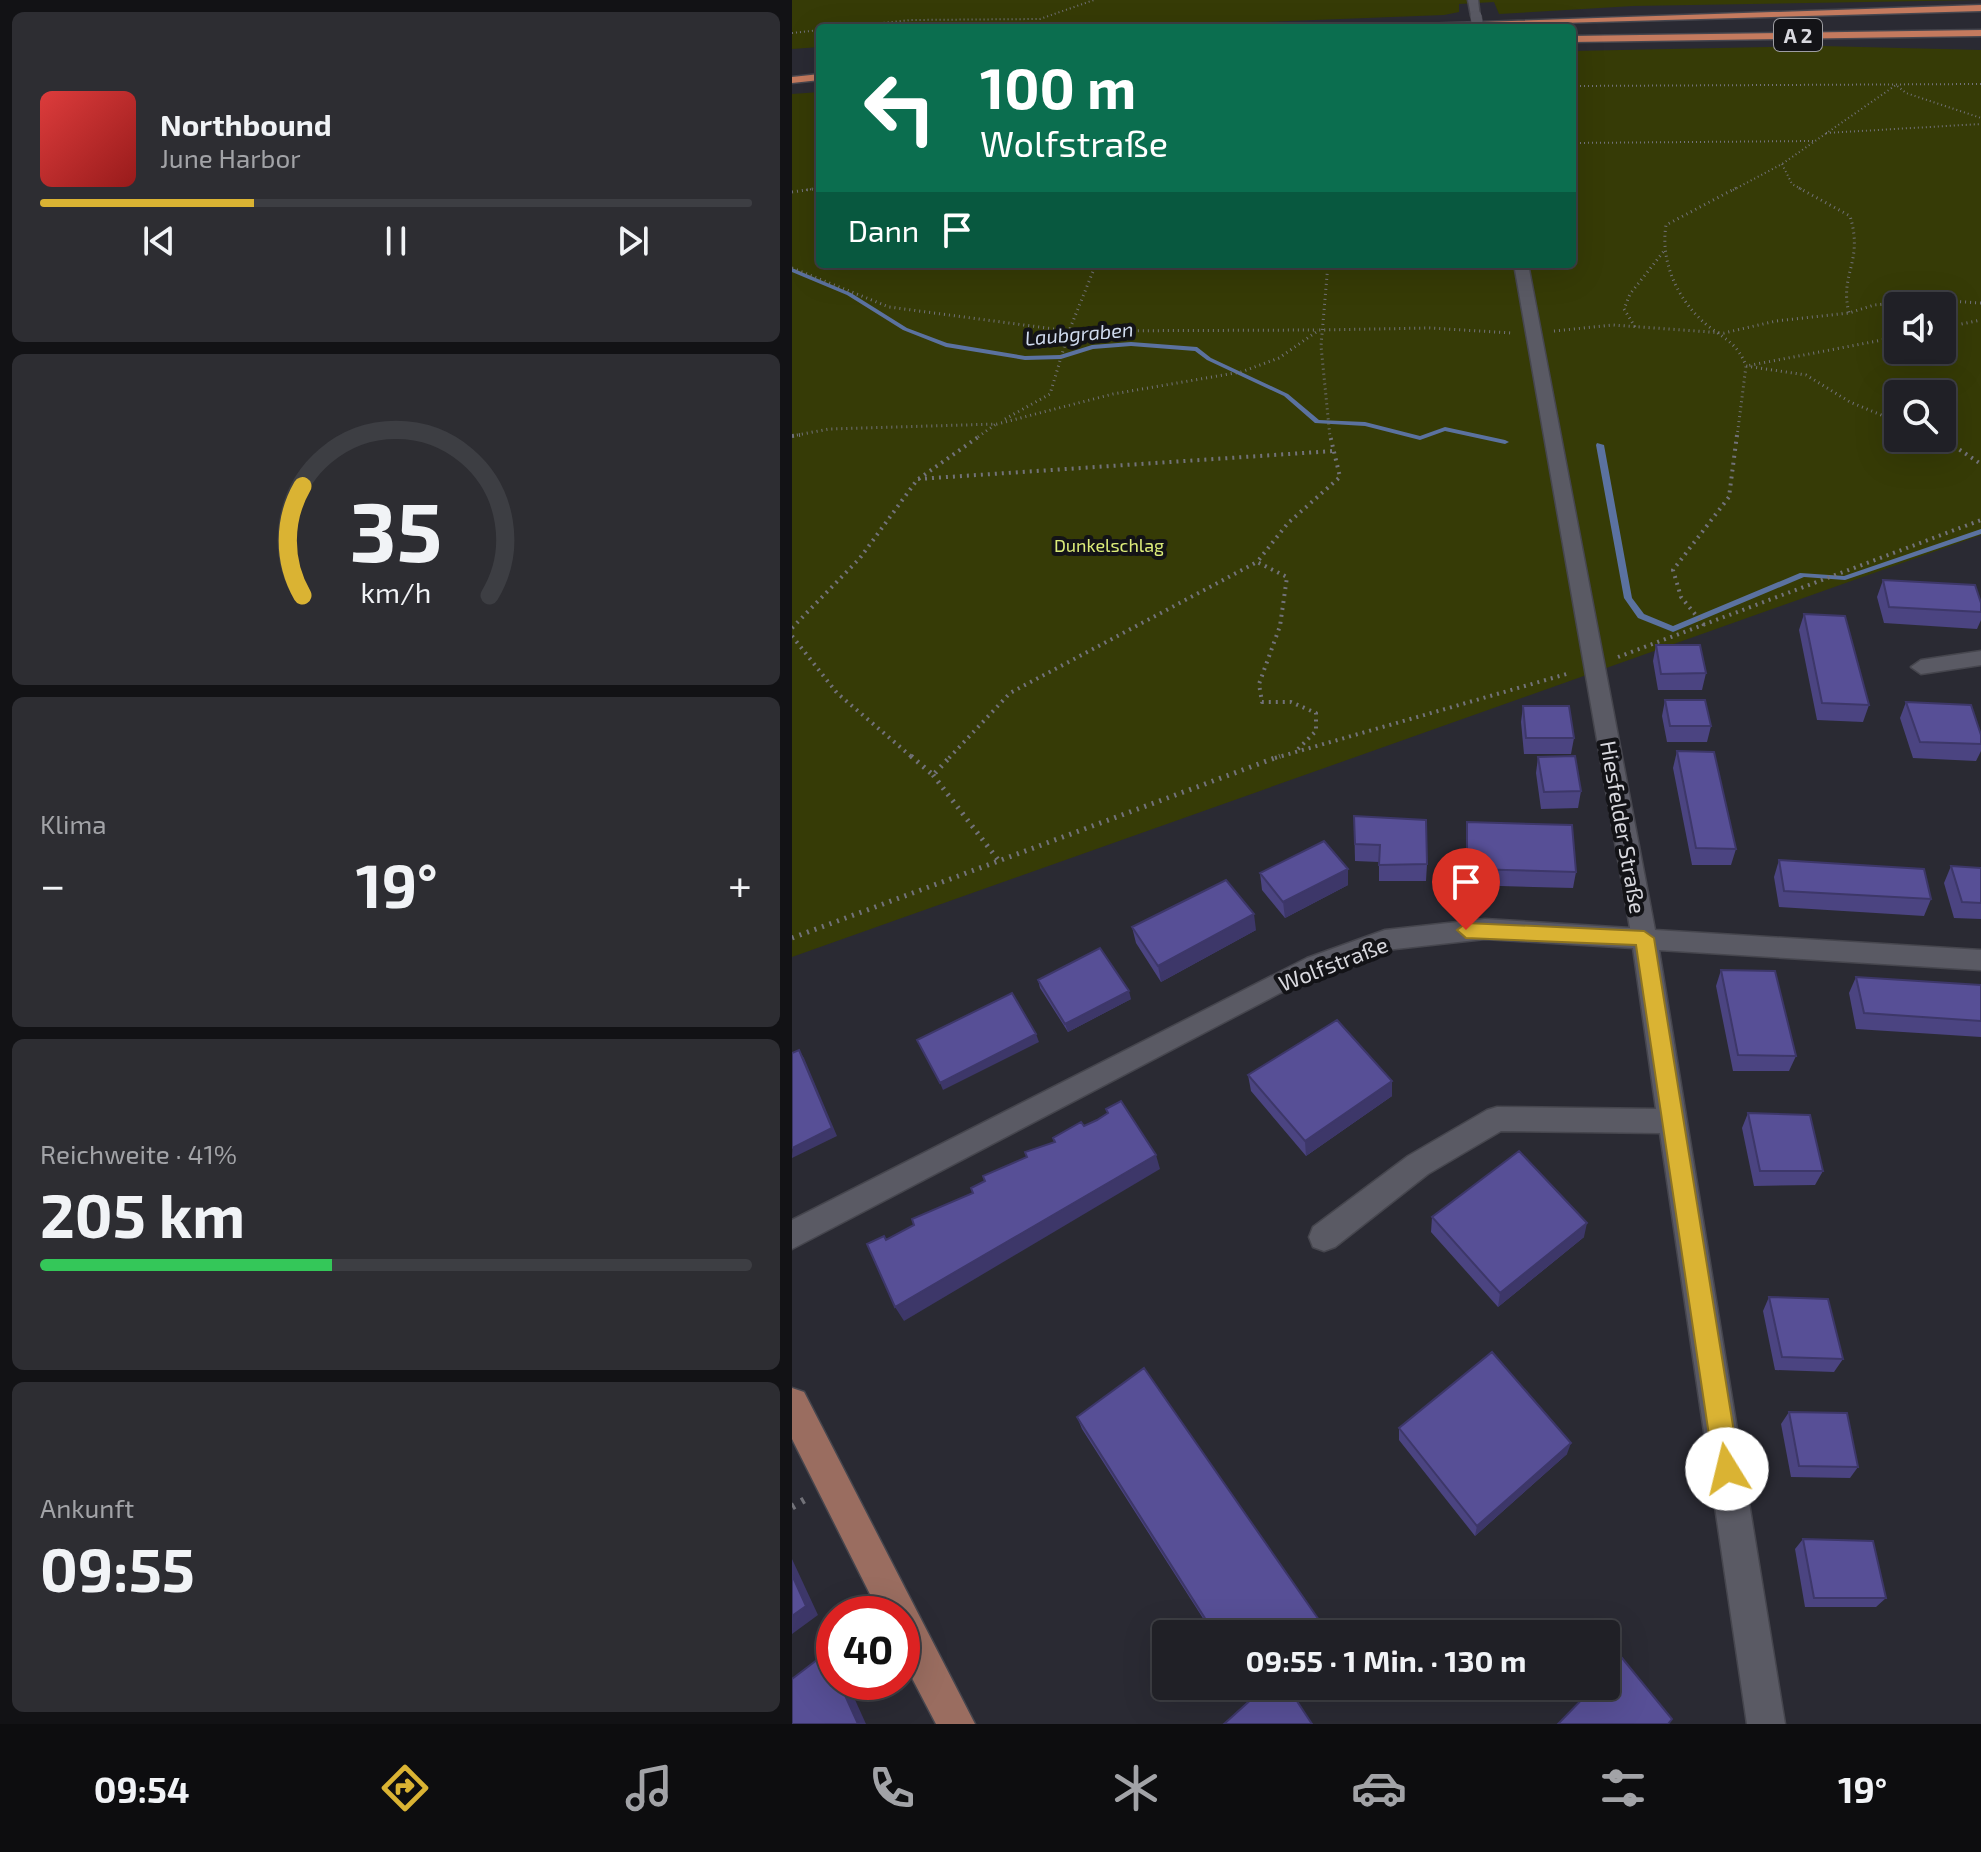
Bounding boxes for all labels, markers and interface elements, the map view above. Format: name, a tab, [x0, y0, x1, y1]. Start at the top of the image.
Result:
road number: A 2	[1774, 19, 1822, 51]
text: 100 m	[980, 53, 1136, 120]
icon: left	[848, 56, 952, 160]
text: Northbound	[160, 106, 332, 142]
text: Wolfstraße	[980, 121, 1168, 164]
text: June Harbor	[160, 142, 301, 173]
icon: arrive	[935, 208, 979, 252]
text: Dann	[848, 212, 919, 248]
icon: previous	[137, 219, 181, 263]
icon: pause	[374, 219, 418, 263]
icon: next	[611, 219, 655, 263]
map controls	[1884, 292, 1956, 452]
button: sound	[1884, 292, 1956, 364]
water label: Laubgraben	[1024, 316, 1134, 350]
button: search	[1884, 380, 1956, 452]
text: 35	[349, 478, 443, 578]
park label: Dunkelschlag	[1054, 534, 1164, 556]
text: km/h	[361, 574, 431, 609]
street label: Hiesfelder Straße	[1596, 738, 1652, 916]
text: Klima	[40, 808, 107, 839]
text: 19°	[356, 848, 438, 920]
pin	[1432, 848, 1500, 930]
text: −	[40, 857, 66, 910]
text: +	[728, 857, 752, 910]
icon: arrive	[1444, 860, 1488, 904]
street label: Wolfstraße	[1275, 930, 1391, 996]
text: Reichweite · 41%	[40, 1138, 237, 1169]
text: 205 km	[40, 1178, 245, 1250]
position arrow	[1685, 1427, 1769, 1511]
text: Ankunft	[40, 1492, 134, 1523]
text: 09:55	[40, 1532, 195, 1604]
speed limit sign: 40	[816, 1596, 920, 1700]
text: 09:55 · 1 Min. · 130 m	[1246, 1642, 1526, 1678]
icon: directions	[377, 1760, 433, 1816]
icon: music	[621, 1760, 677, 1816]
icon: phone	[864, 1760, 920, 1816]
icon: climate	[1108, 1760, 1164, 1816]
icon: car	[1351, 1760, 1407, 1816]
icon: filters	[1595, 1760, 1651, 1816]
text: 09:54	[94, 1767, 190, 1810]
text: 19°	[1838, 1767, 1887, 1810]

